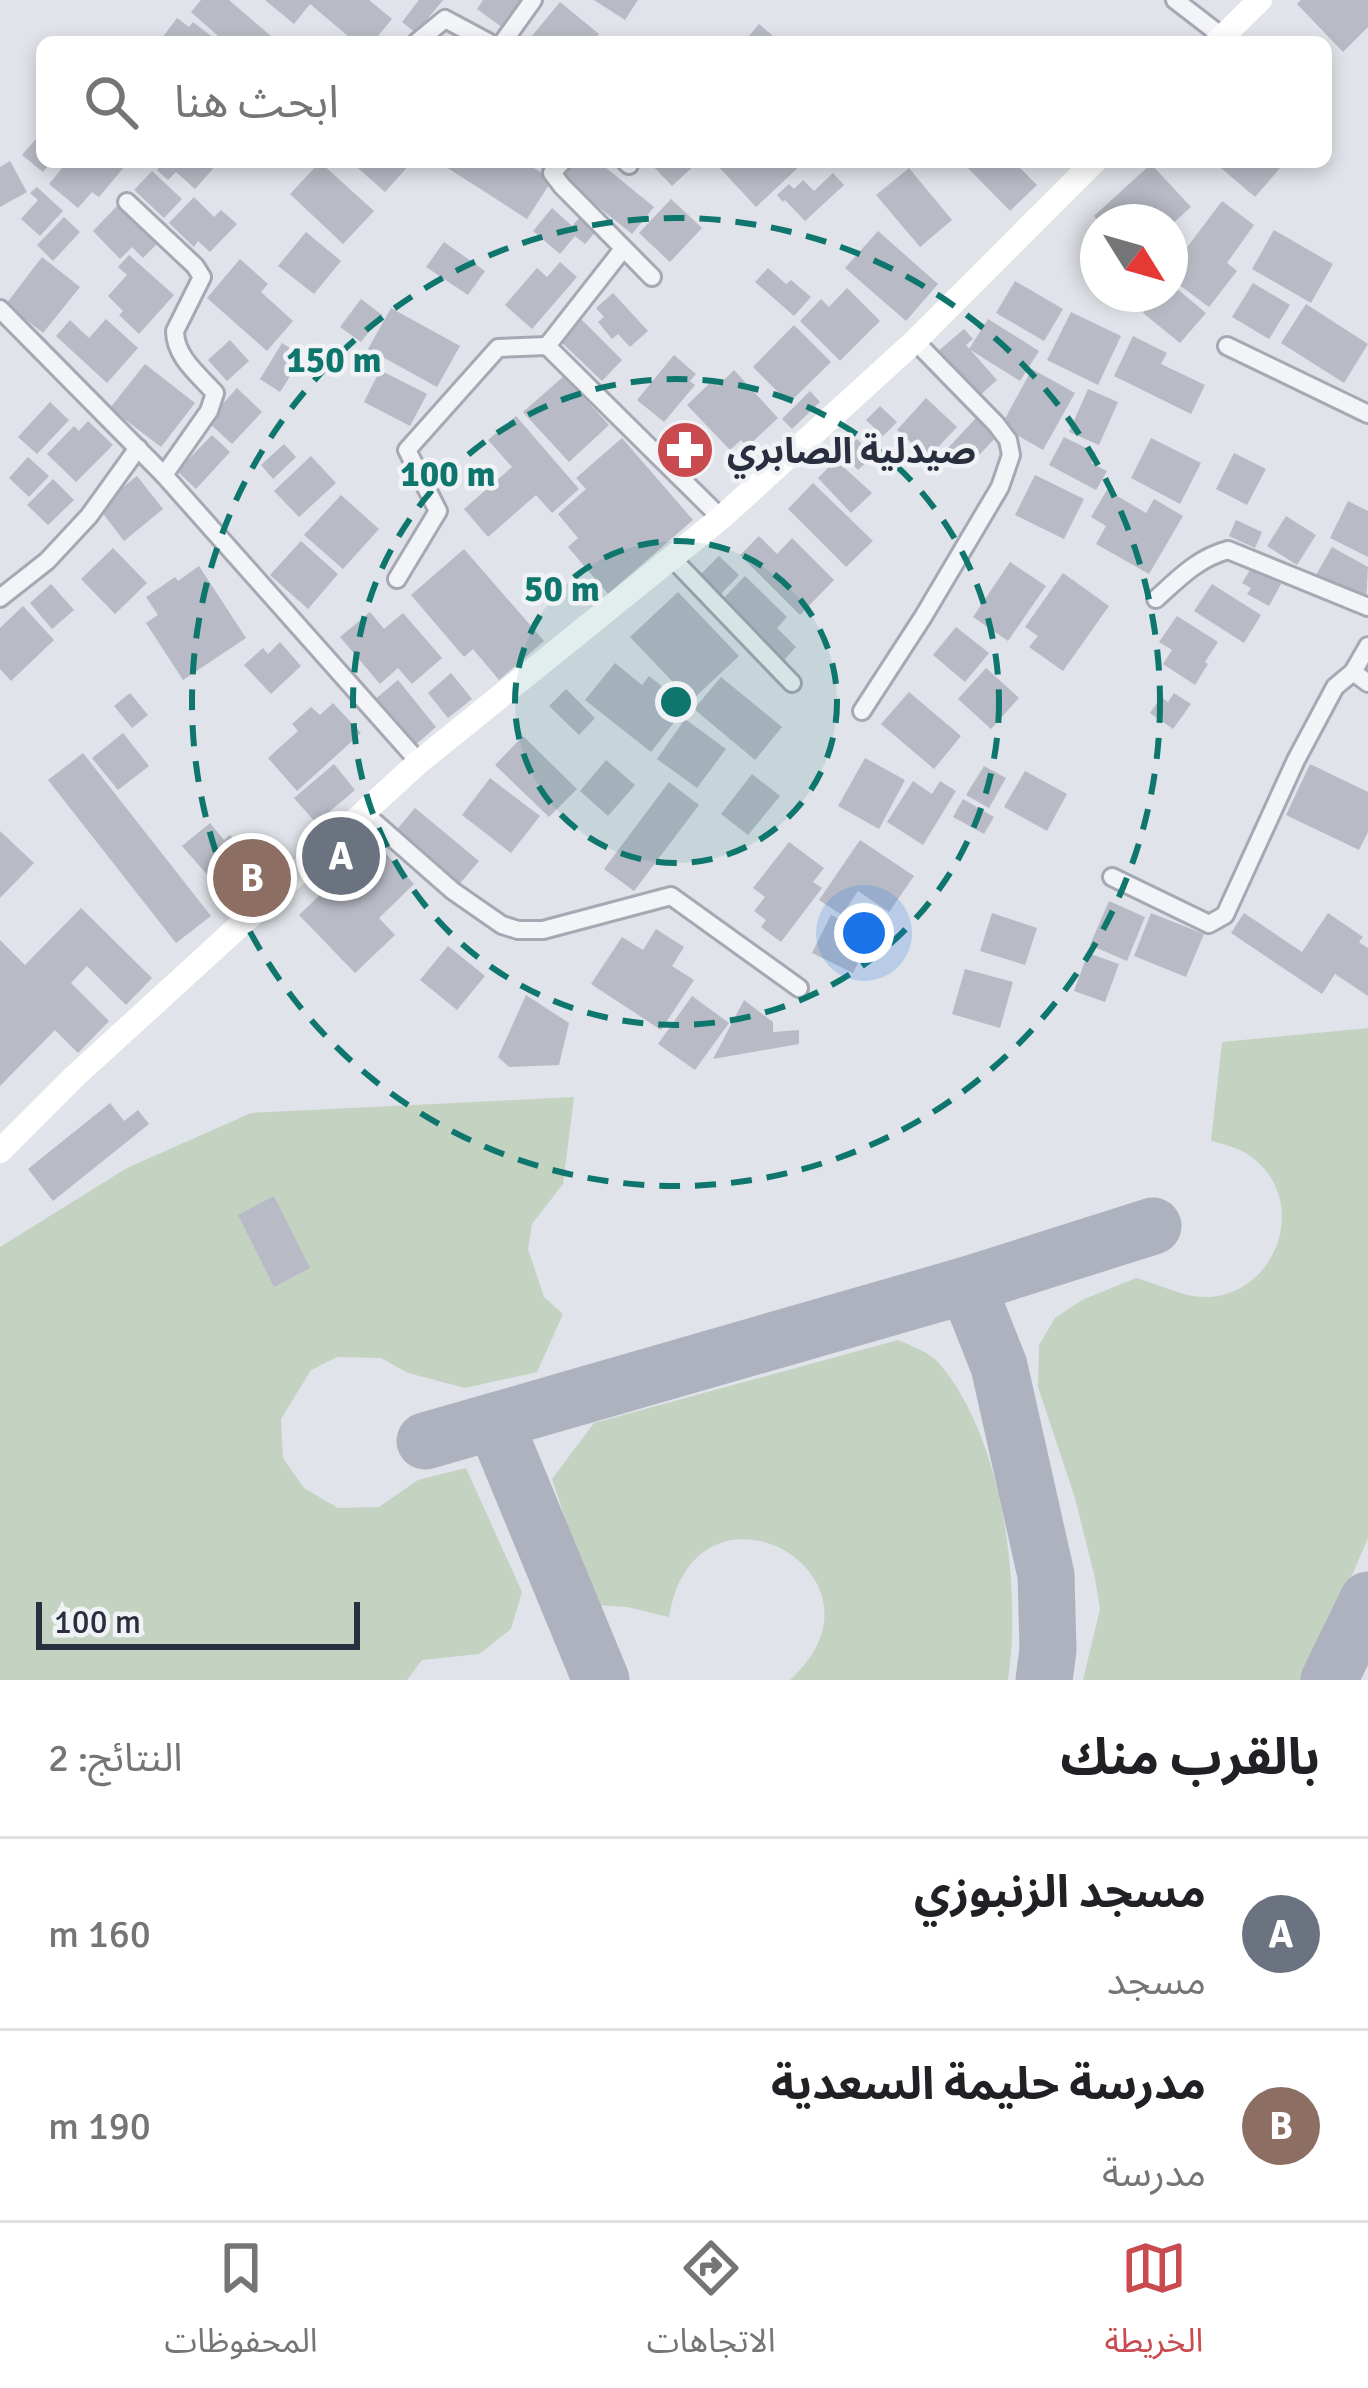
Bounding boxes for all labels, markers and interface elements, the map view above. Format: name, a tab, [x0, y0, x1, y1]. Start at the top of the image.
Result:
search box	[36, 36, 1332, 168]
icon: search	[78, 69, 144, 135]
text: ابحث هنا	[174, 75, 339, 130]
north arrow	[1080, 204, 1188, 312]
text: 150 m	[286, 338, 382, 383]
pharmacy icon: صيدلية الصابري	[654, 419, 716, 481]
place label: صيدلية الصابري	[727, 429, 976, 479]
text: 100 m	[400, 452, 496, 497]
text: 50 m	[524, 567, 600, 612]
centre of rings	[655, 681, 697, 723]
pin: A	[302, 811, 380, 901]
pin: B	[213, 833, 291, 923]
your location	[834, 903, 894, 963]
scale bar	[36, 1596, 360, 1649]
text: 100 m	[54, 1602, 141, 1643]
text: بالقرب منك	[1060, 1726, 1320, 1789]
text: النتائج: 2	[48, 1734, 183, 1782]
text: مسجد الزنبوزي	[914, 1865, 1206, 1920]
text: 160 m	[48, 1910, 151, 1958]
text: A	[1269, 1910, 1293, 1958]
text: مسجد	[1107, 1957, 1206, 2005]
text: مدرسة حليمة السعدية	[771, 2057, 1206, 2112]
text: 190 m	[48, 2102, 151, 2150]
text: B	[1269, 2102, 1293, 2150]
text: مدرسة	[1102, 2149, 1206, 2197]
tab: المحفوظات	[165, 2235, 318, 2376]
tab: الاتجاهات	[647, 2235, 776, 2376]
tab: الخريطة	[1105, 2235, 1203, 2376]

